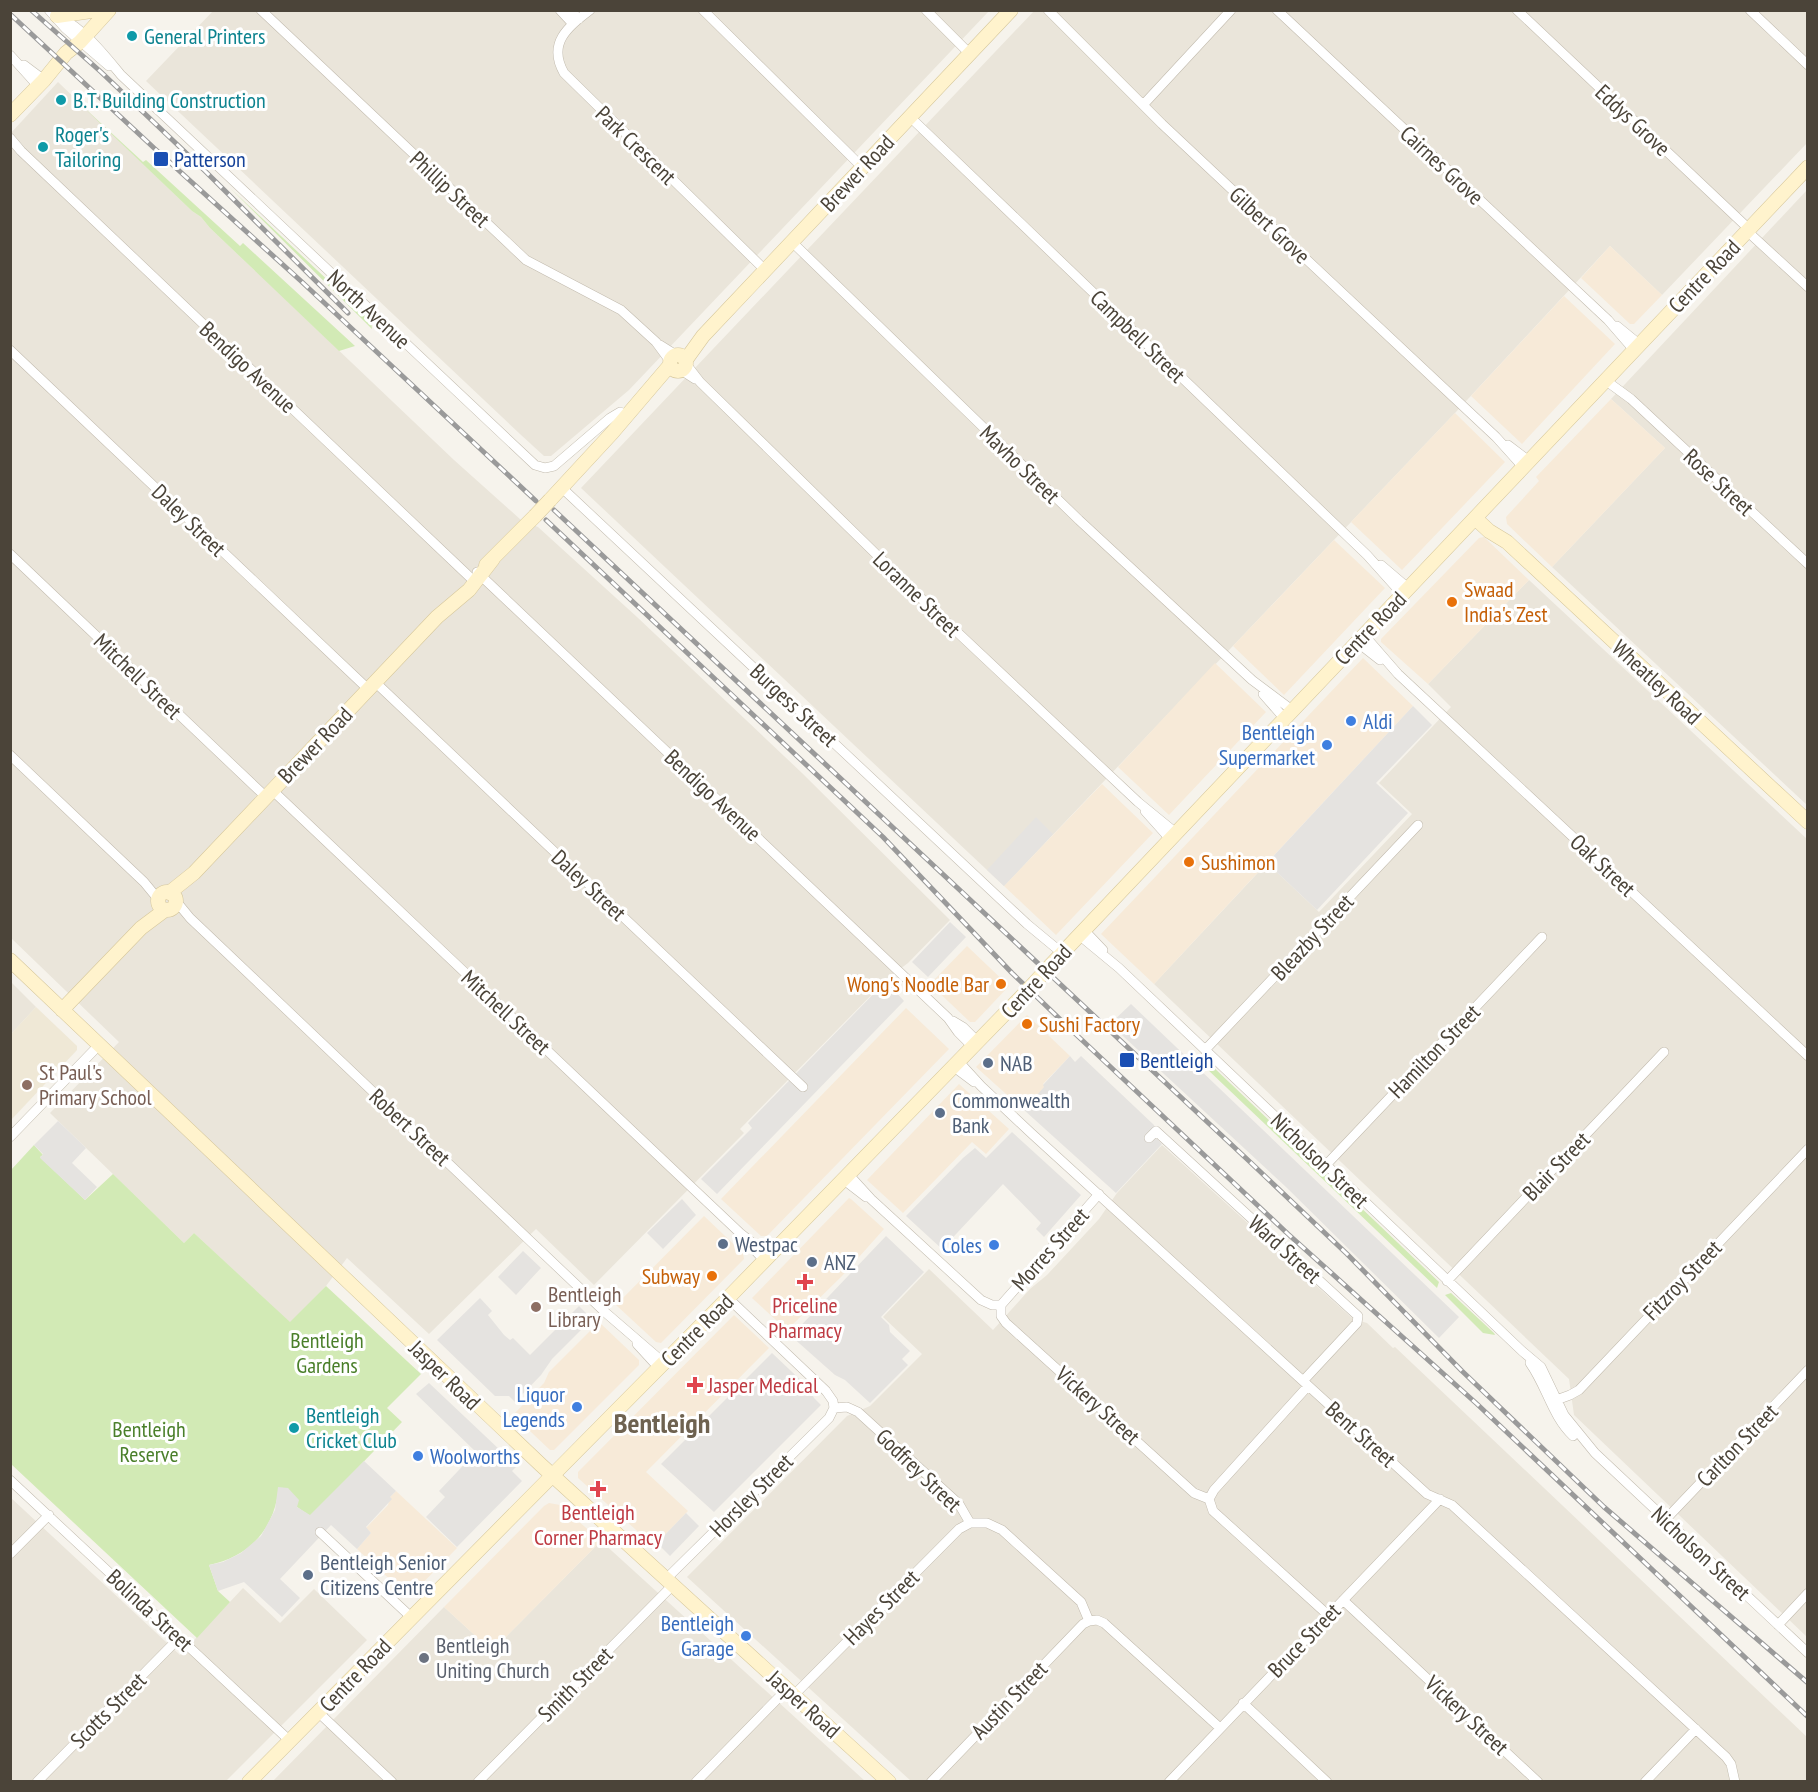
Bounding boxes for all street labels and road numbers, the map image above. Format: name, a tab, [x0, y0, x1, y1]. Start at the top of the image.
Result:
street label: Eddys Grove	[1590, 78, 1676, 162]
street label: Park Crescent	[590, 100, 682, 190]
street label: Cairnes Grove	[1394, 119, 1490, 211]
street label: Brewer Road	[814, 129, 900, 217]
street label: Phillip Street	[404, 145, 496, 233]
street label: Gilbert Grove	[1224, 181, 1316, 269]
street label: Centre Road	[1662, 233, 1746, 319]
street label: North Avenue	[322, 264, 416, 354]
street label: Campbell Street	[1085, 284, 1191, 388]
street label: Bendigo Avenue	[194, 315, 302, 419]
street label: Mavho Street	[974, 419, 1066, 509]
street label: Rose Street	[1678, 442, 1760, 522]
street label: Daley Street	[146, 478, 232, 562]
street label: Loranne Street	[867, 545, 967, 643]
street label: Centre Road	[1328, 585, 1412, 671]
street label: Mitchell Street	[88, 627, 188, 725]
street label: Wheatley Road	[1606, 634, 1708, 730]
street label: Burgess Street	[744, 657, 844, 753]
street label: Brewer Road	[272, 701, 358, 789]
street label: Bendigo Avenue	[659, 743, 767, 847]
street label: Oak Street	[1565, 828, 1641, 902]
street label: Daley Street	[546, 843, 632, 927]
street label: Bleazby Street	[1265, 888, 1359, 986]
street label: Centre Road	[995, 938, 1077, 1024]
street label: Mitchell Street	[456, 964, 556, 1060]
street label: Hamilton Street	[1382, 998, 1486, 1104]
street label: Robert Street	[364, 1082, 456, 1172]
street label: Nicholson Street	[1265, 1106, 1375, 1214]
street label: Blair Street	[1516, 1126, 1596, 1206]
street label: Morres Street	[1005, 1202, 1095, 1296]
street label: Ward Street	[1243, 1209, 1327, 1289]
street label: Fitzroy Street	[1637, 1234, 1727, 1326]
street label: Centre Road	[655, 1288, 739, 1372]
street label: Jasper Road	[403, 1334, 487, 1416]
street label: Vickery Street	[1049, 1359, 1146, 1450]
street label: Bent Street	[1320, 1395, 1402, 1473]
street label: Carlton Street	[1690, 1398, 1784, 1492]
street label: Godfrey Street	[870, 1422, 968, 1518]
street label: Horsley Street	[703, 1447, 799, 1543]
street label: Nicholson Street	[1646, 1500, 1756, 1606]
street label: Bolinda Street	[101, 1563, 199, 1657]
street label: Hayes Street	[837, 1563, 925, 1651]
street label: Bruce Street	[1262, 1597, 1346, 1683]
street label: Centre Road	[313, 1632, 397, 1718]
street label: Smith Street	[532, 1641, 618, 1727]
street label: Austin Street	[965, 1655, 1053, 1745]
street label: Jasper Road	[761, 1663, 846, 1744]
street label: Scotts Street	[64, 1666, 152, 1754]
street label: Vickery Street	[1419, 1669, 1515, 1761]

